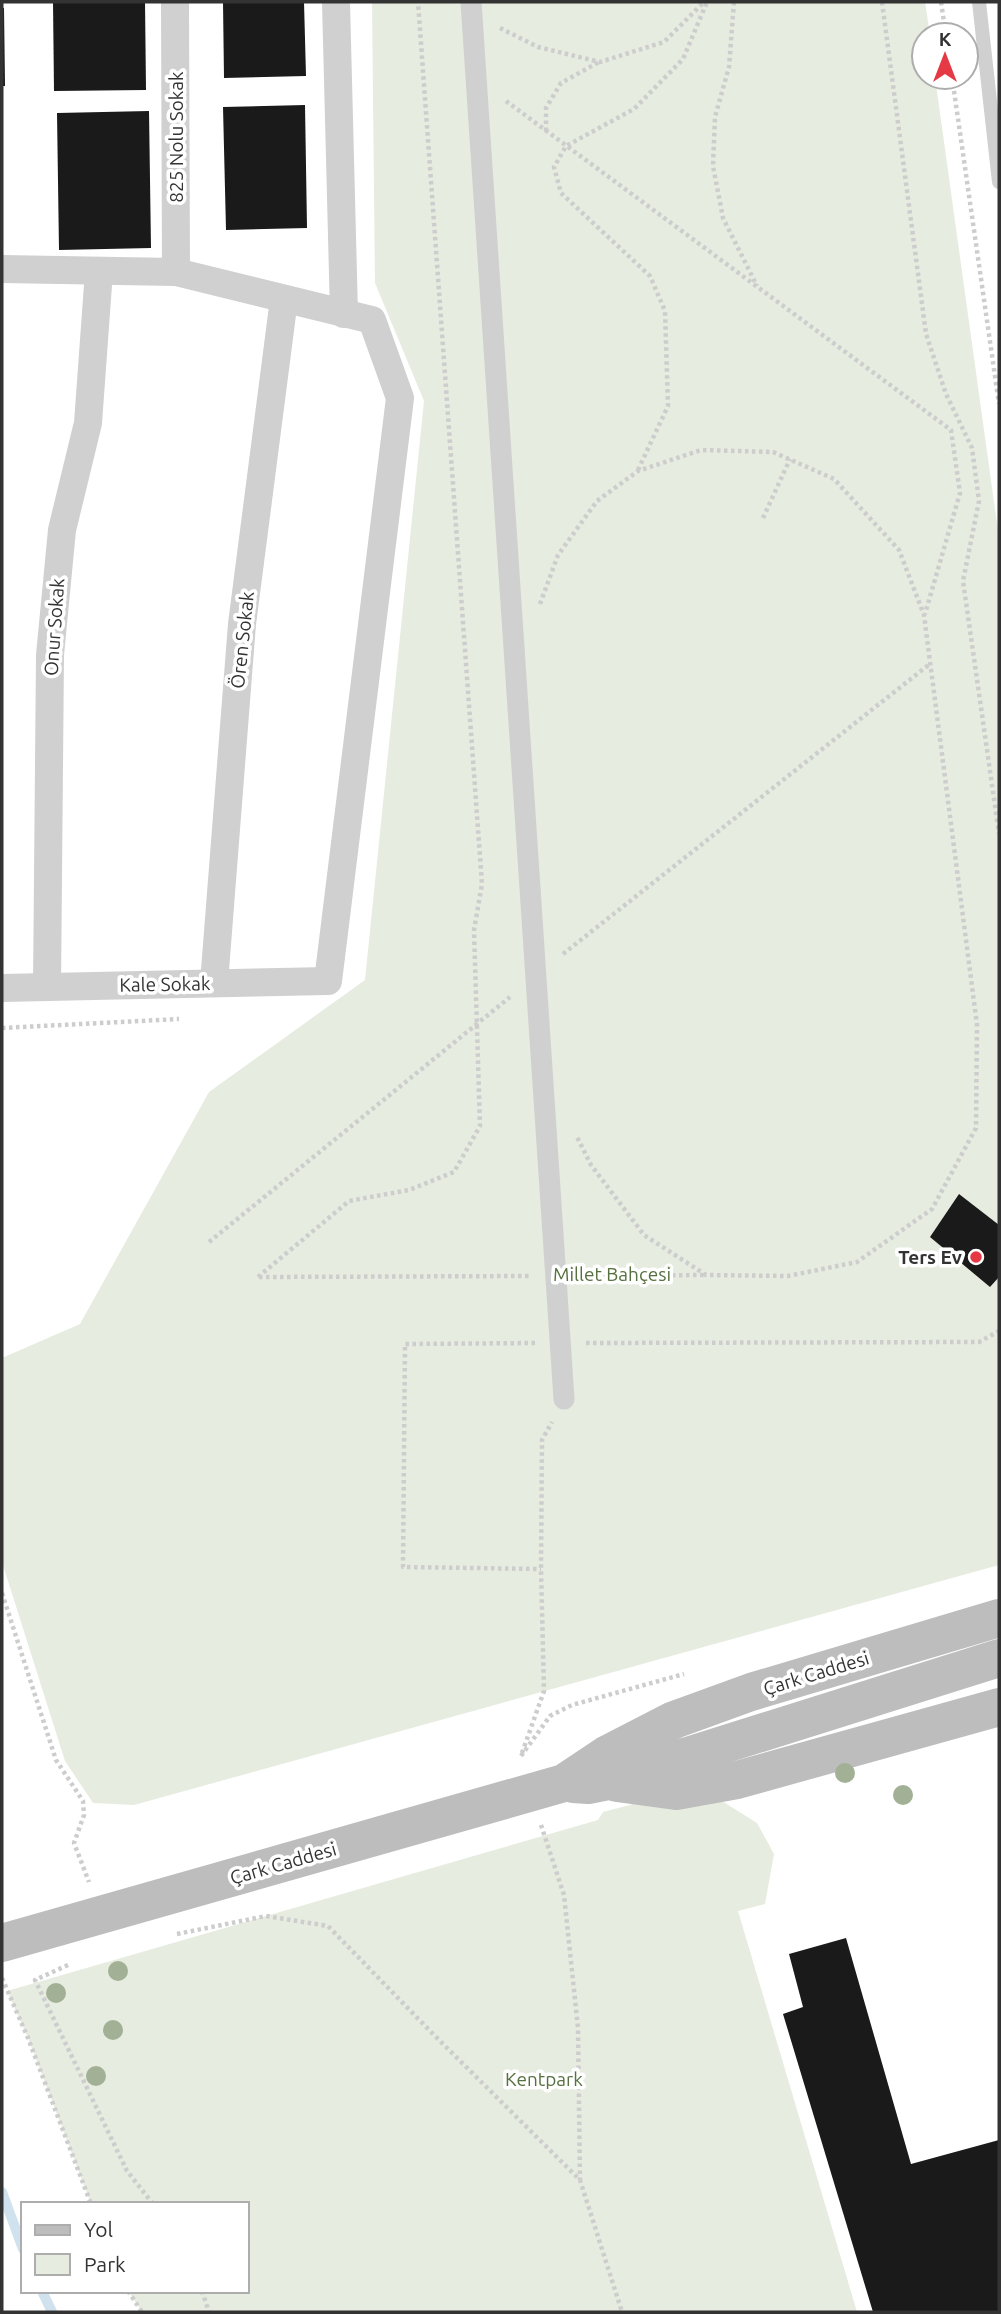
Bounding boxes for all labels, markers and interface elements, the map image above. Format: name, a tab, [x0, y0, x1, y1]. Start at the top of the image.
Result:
north arrow	[910, 21, 980, 91]
text: K	[939, 28, 952, 50]
street label: 825 Nolu Sokak	[165, 71, 187, 203]
street label: Onur Sokak	[40, 577, 68, 677]
street label: Ören Sokak	[226, 590, 258, 690]
street label: Kale Sokak	[119, 972, 211, 996]
place label: Ters Ev	[898, 1246, 962, 1268]
marker: Ters Ev	[968, 1249, 984, 1265]
park label: Millet Bahçesi	[553, 1263, 671, 1285]
street label: Çark Caddesi	[760, 1646, 872, 1700]
street label: Çark Caddesi	[227, 1837, 339, 1889]
park label: Kentpark	[505, 2068, 583, 2090]
legend	[21, 2202, 248, 2293]
text: Yol	[84, 2217, 113, 2241]
text: Park	[84, 2252, 126, 2276]

